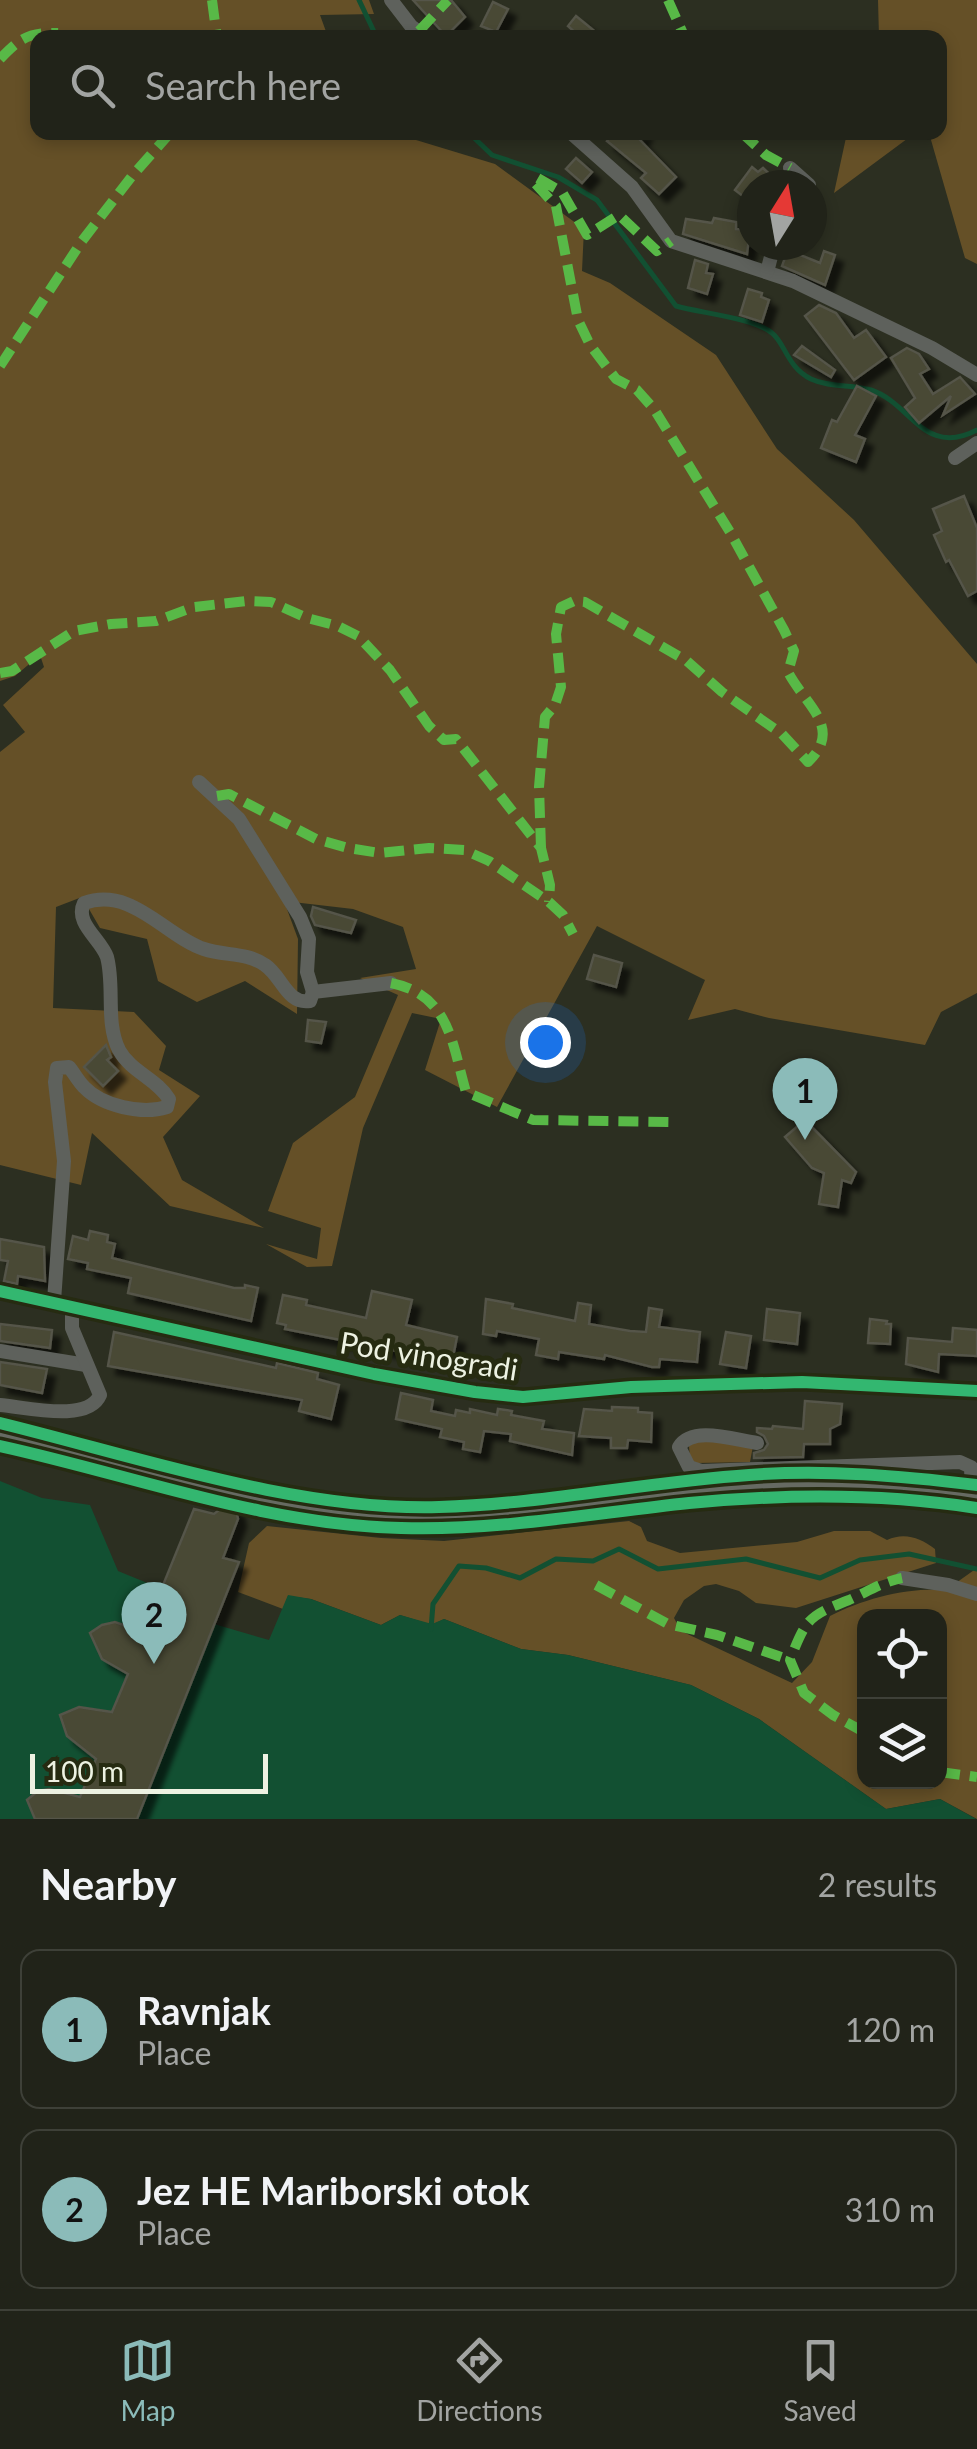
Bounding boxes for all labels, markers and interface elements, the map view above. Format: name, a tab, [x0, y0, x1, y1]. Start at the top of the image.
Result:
search box	[30, 30, 947, 140]
icon: search	[65, 58, 120, 113]
text: Search here	[145, 62, 341, 108]
north arrow	[737, 170, 827, 260]
your location	[520, 1017, 571, 1068]
pin: 1	[772, 1058, 838, 1140]
street label: Pod vinogradi	[338, 1323, 520, 1387]
pin: 2	[122, 1582, 186, 1664]
map controls	[857, 1609, 947, 1789]
button: locate	[857, 1609, 947, 1699]
button: layers	[857, 1699, 947, 1789]
scale bar	[30, 1749, 268, 1794]
text: 100 m	[45, 1754, 124, 1788]
text: Nearby	[40, 1859, 177, 1909]
text: 2 results	[818, 1865, 937, 1904]
text: Ravnjak	[137, 1987, 271, 2033]
text: 1	[65, 2010, 84, 2049]
text: 120 m	[845, 2010, 935, 2049]
text: Place	[137, 2033, 211, 2072]
text: Jez HE Mariborski otok	[137, 2167, 530, 2213]
text: 2	[65, 2190, 84, 2229]
text: 310 m	[845, 2190, 935, 2229]
text: Place	[137, 2213, 211, 2252]
tab: Map	[120, 2333, 176, 2427]
tab: Directions	[416, 2333, 543, 2427]
tab: Saved	[783, 2333, 857, 2427]

